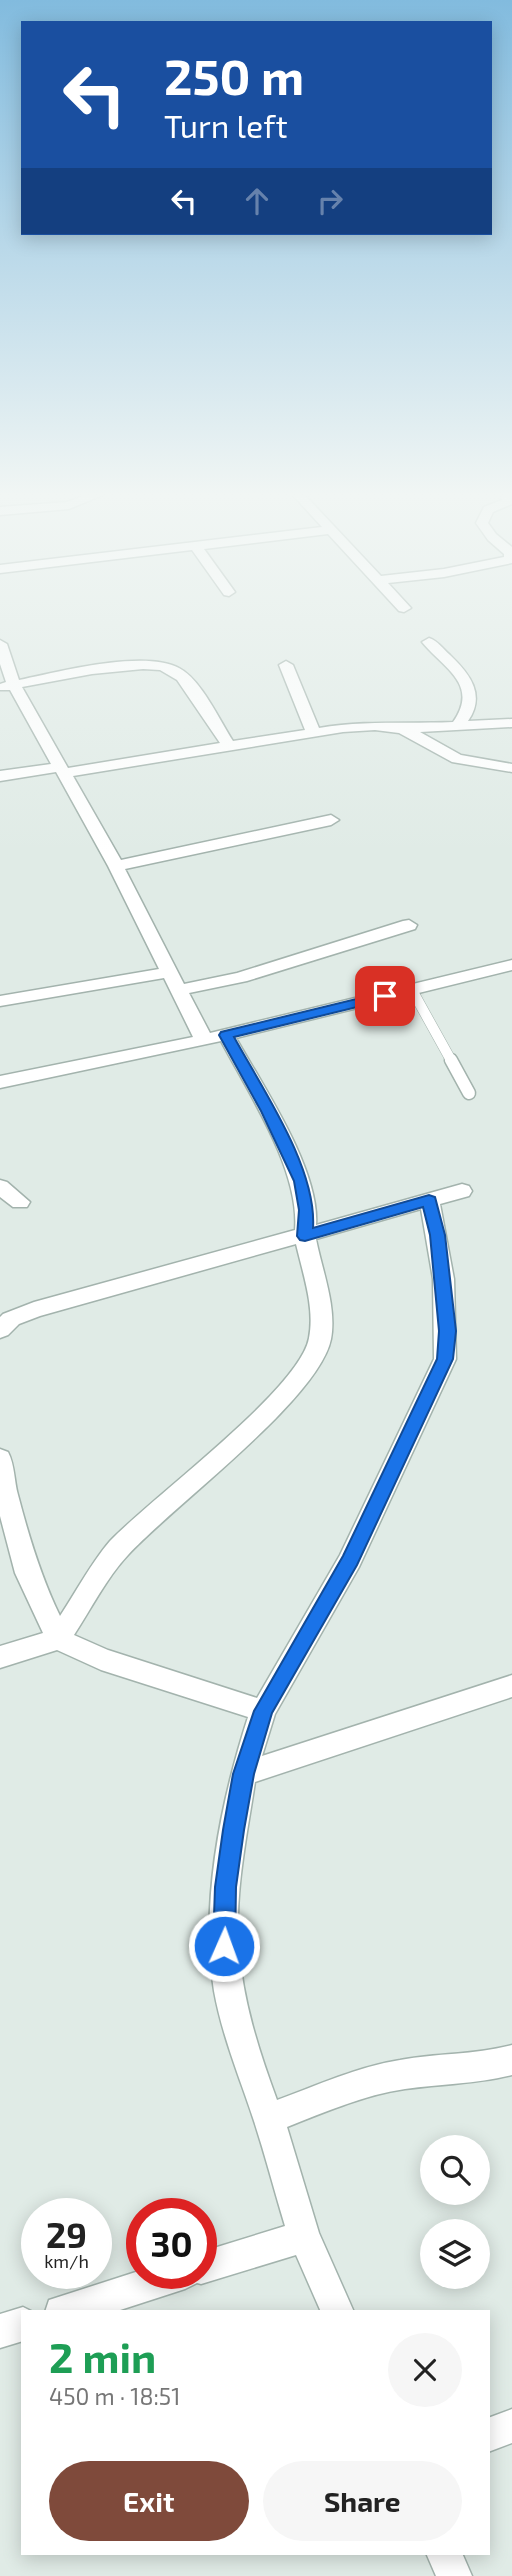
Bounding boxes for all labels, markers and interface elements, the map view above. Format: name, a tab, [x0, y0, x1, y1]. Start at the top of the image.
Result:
text: 250 m	[164, 46, 304, 105]
icon: left	[49, 49, 140, 140]
text: Turn left	[164, 106, 288, 144]
icon: left	[165, 182, 203, 220]
icon: ahead	[238, 182, 276, 220]
icon: right	[311, 182, 349, 220]
pin	[355, 966, 415, 1026]
icon: arrive	[366, 977, 404, 1015]
position arrow	[187, 1909, 261, 1983]
map controls	[420, 2135, 490, 2289]
button: search	[420, 2135, 490, 2205]
speed limit sign: 30	[126, 2198, 217, 2289]
text: 29	[46, 2213, 87, 2255]
button: layers	[420, 2219, 490, 2289]
text: km/h	[44, 2250, 89, 2272]
text: 2 min	[49, 2331, 156, 2381]
button: close	[388, 2333, 462, 2407]
text: 450 m · 18:51	[49, 2382, 180, 2410]
button: Exit	[49, 2461, 249, 2541]
button: Share	[263, 2461, 462, 2541]

